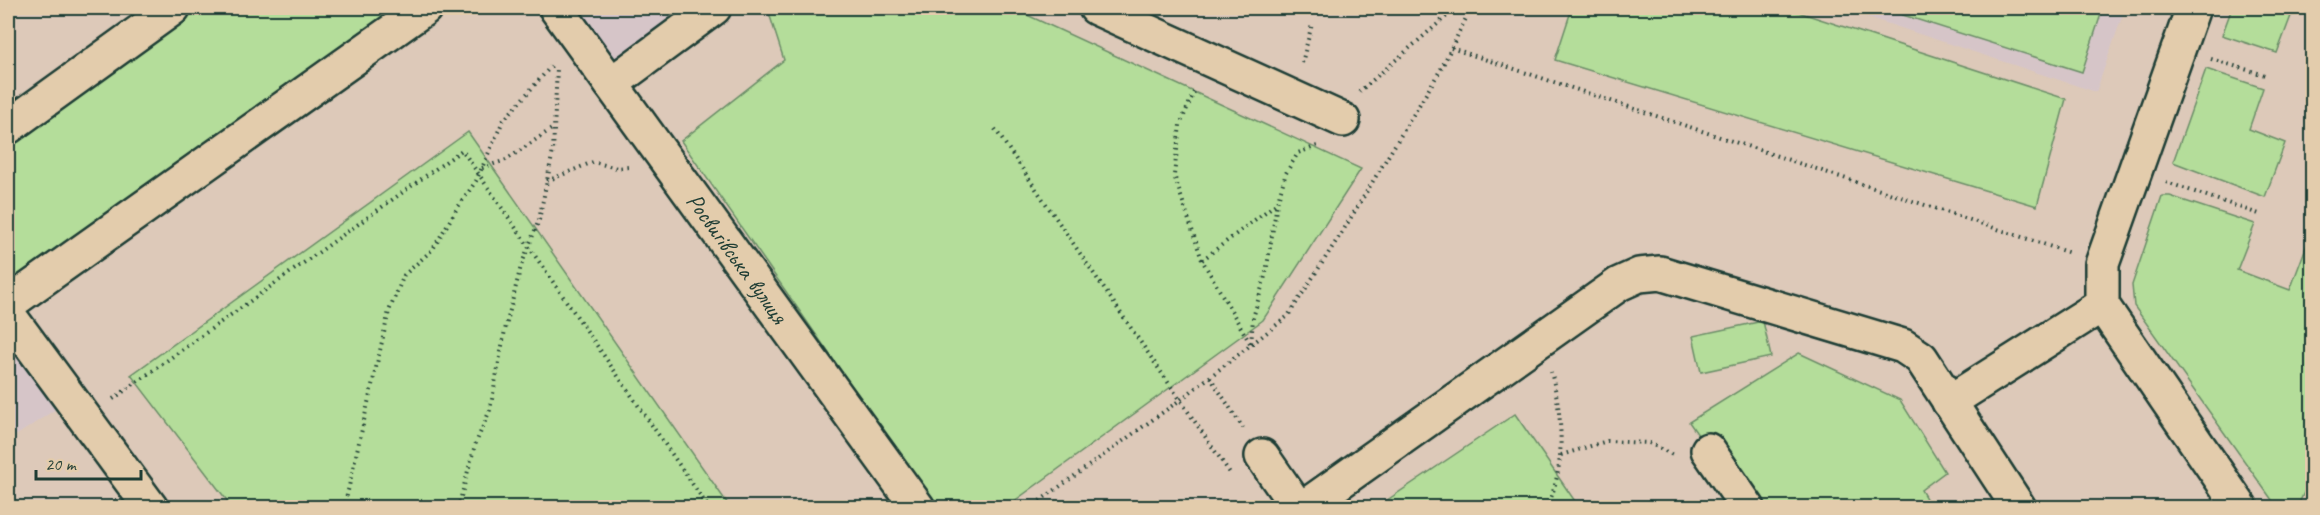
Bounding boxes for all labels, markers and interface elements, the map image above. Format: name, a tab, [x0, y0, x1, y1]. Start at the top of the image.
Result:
street label: Росвигівська вулиця	[680, 187, 795, 331]
scale bar	[36, 443, 141, 481]
text: 20 m	[45, 453, 78, 475]

